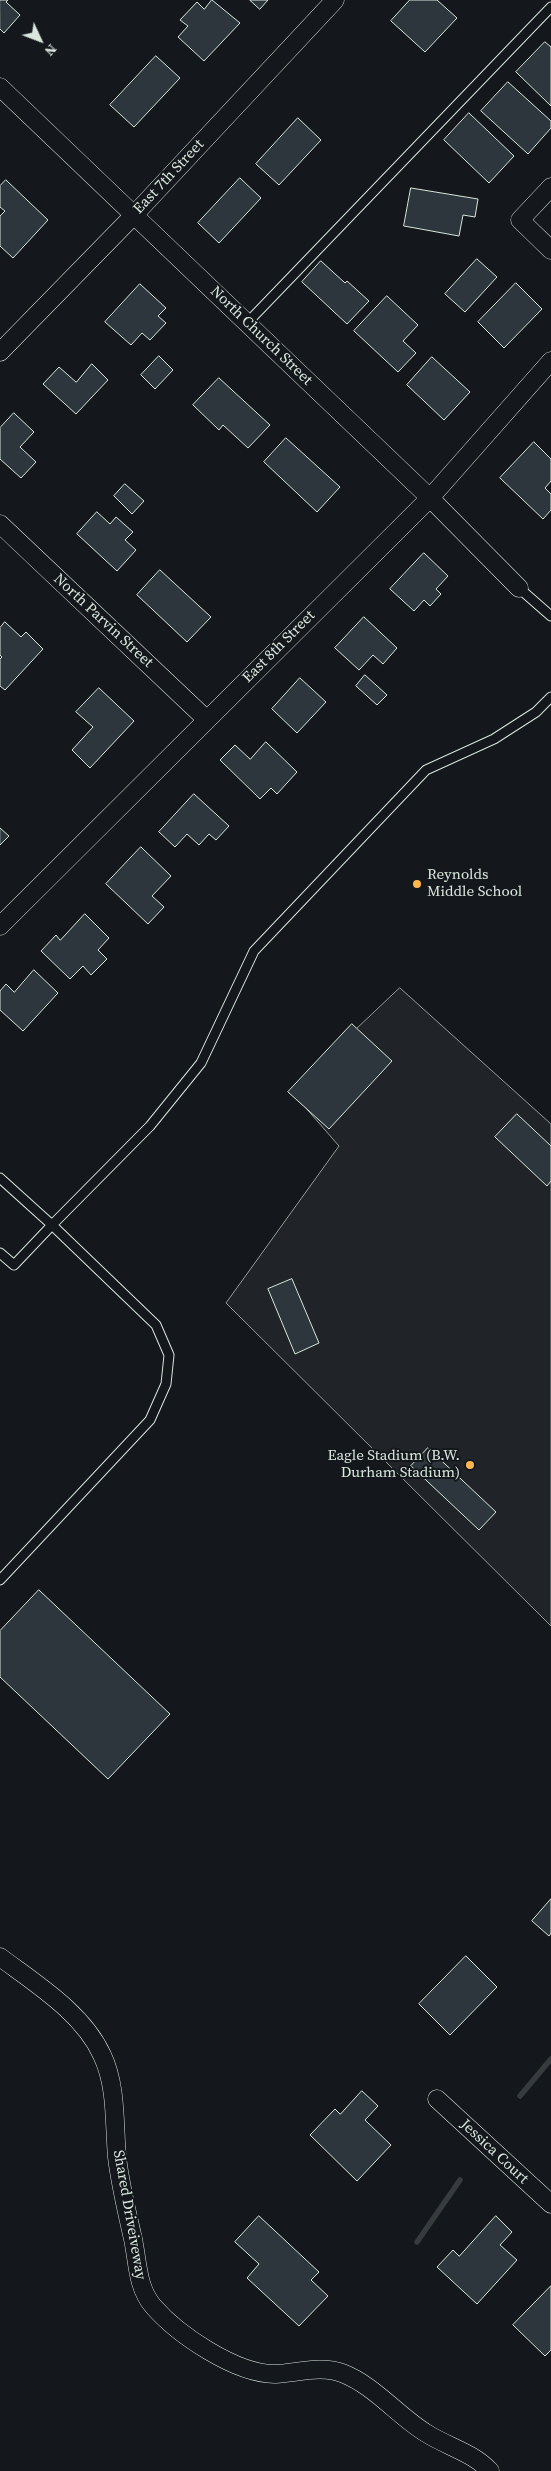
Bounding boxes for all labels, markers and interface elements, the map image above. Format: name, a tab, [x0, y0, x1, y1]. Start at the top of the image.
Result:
north arrow	[15, 15, 65, 65]
text: N	[40, 40, 62, 61]
street label: East 7th Street	[130, 136, 208, 218]
street label: North Church Street	[206, 283, 316, 389]
street label: North Parvin Street	[50, 570, 156, 672]
street label: East 8th Street	[239, 607, 319, 687]
place label: Reynolds Middle School	[427, 866, 522, 901]
marker: Reynolds Middle School	[411, 878, 423, 890]
place label: Eagle Stadium (B.W. Durham Stadium)	[328, 1447, 460, 1482]
marker: Eagle Stadium (B.W. Durham Stadium)	[464, 1459, 476, 1471]
street label: Jessica Court	[456, 2116, 532, 2188]
street label: Shared Driveiveway	[109, 2149, 149, 2281]

